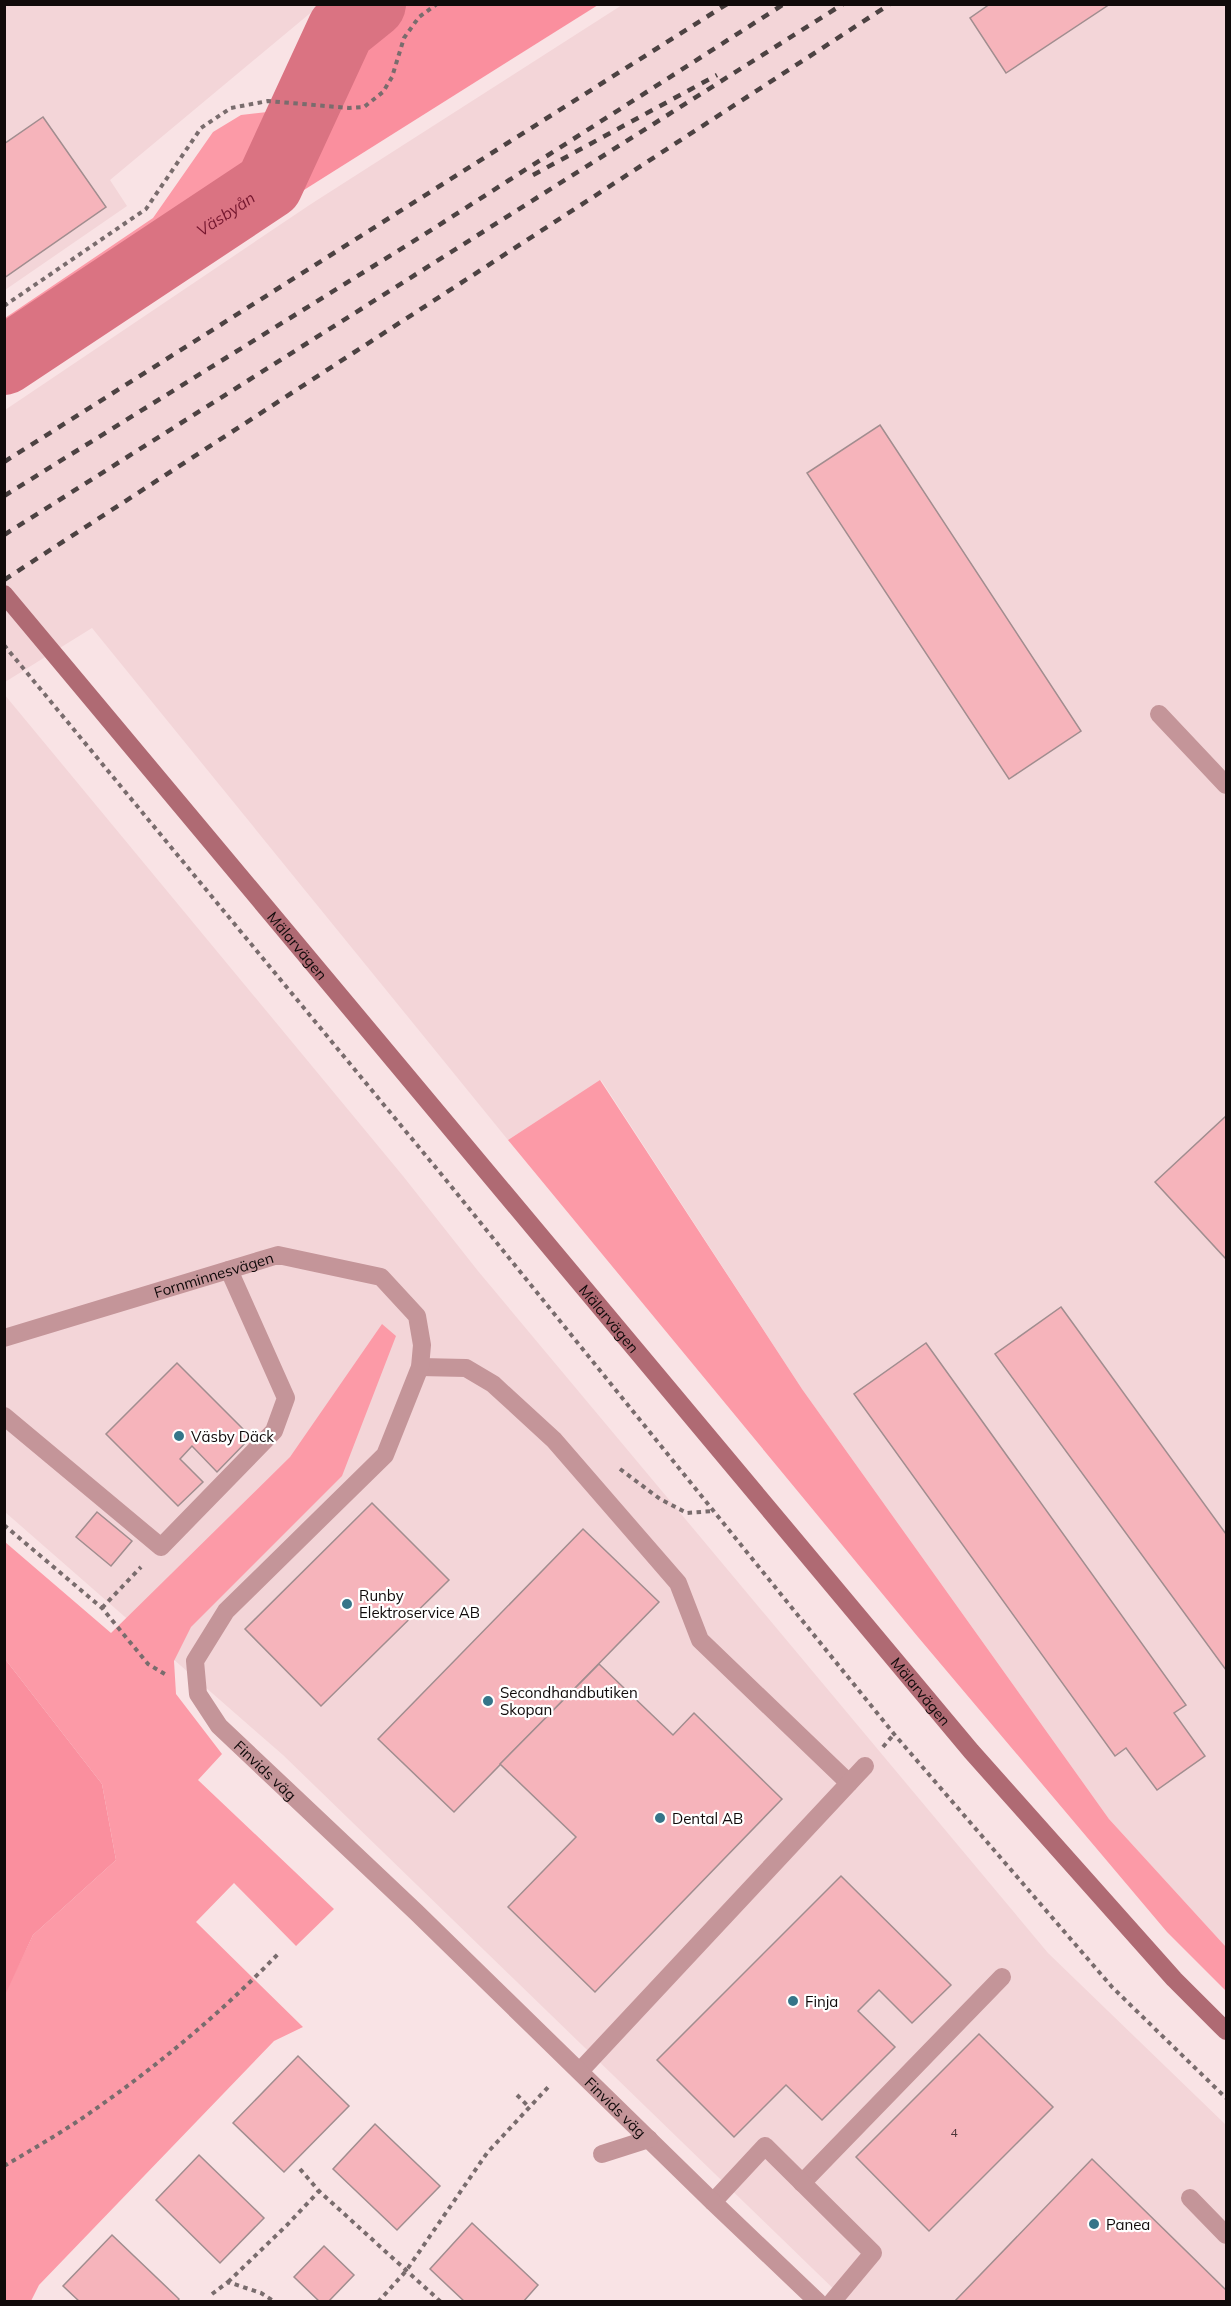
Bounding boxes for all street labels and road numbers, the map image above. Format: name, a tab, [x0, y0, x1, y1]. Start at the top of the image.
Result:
street label: Mälarvägen	[264, 907, 332, 984]
street label: Fornminnesvägen	[152, 1247, 276, 1302]
street label: Mälarvägen	[575, 1280, 643, 1356]
street label: Mälarvägen	[887, 1653, 955, 1729]
street label: Finvids väg	[230, 1736, 301, 1804]
street label: Finvids väg	[581, 2073, 651, 2141]

